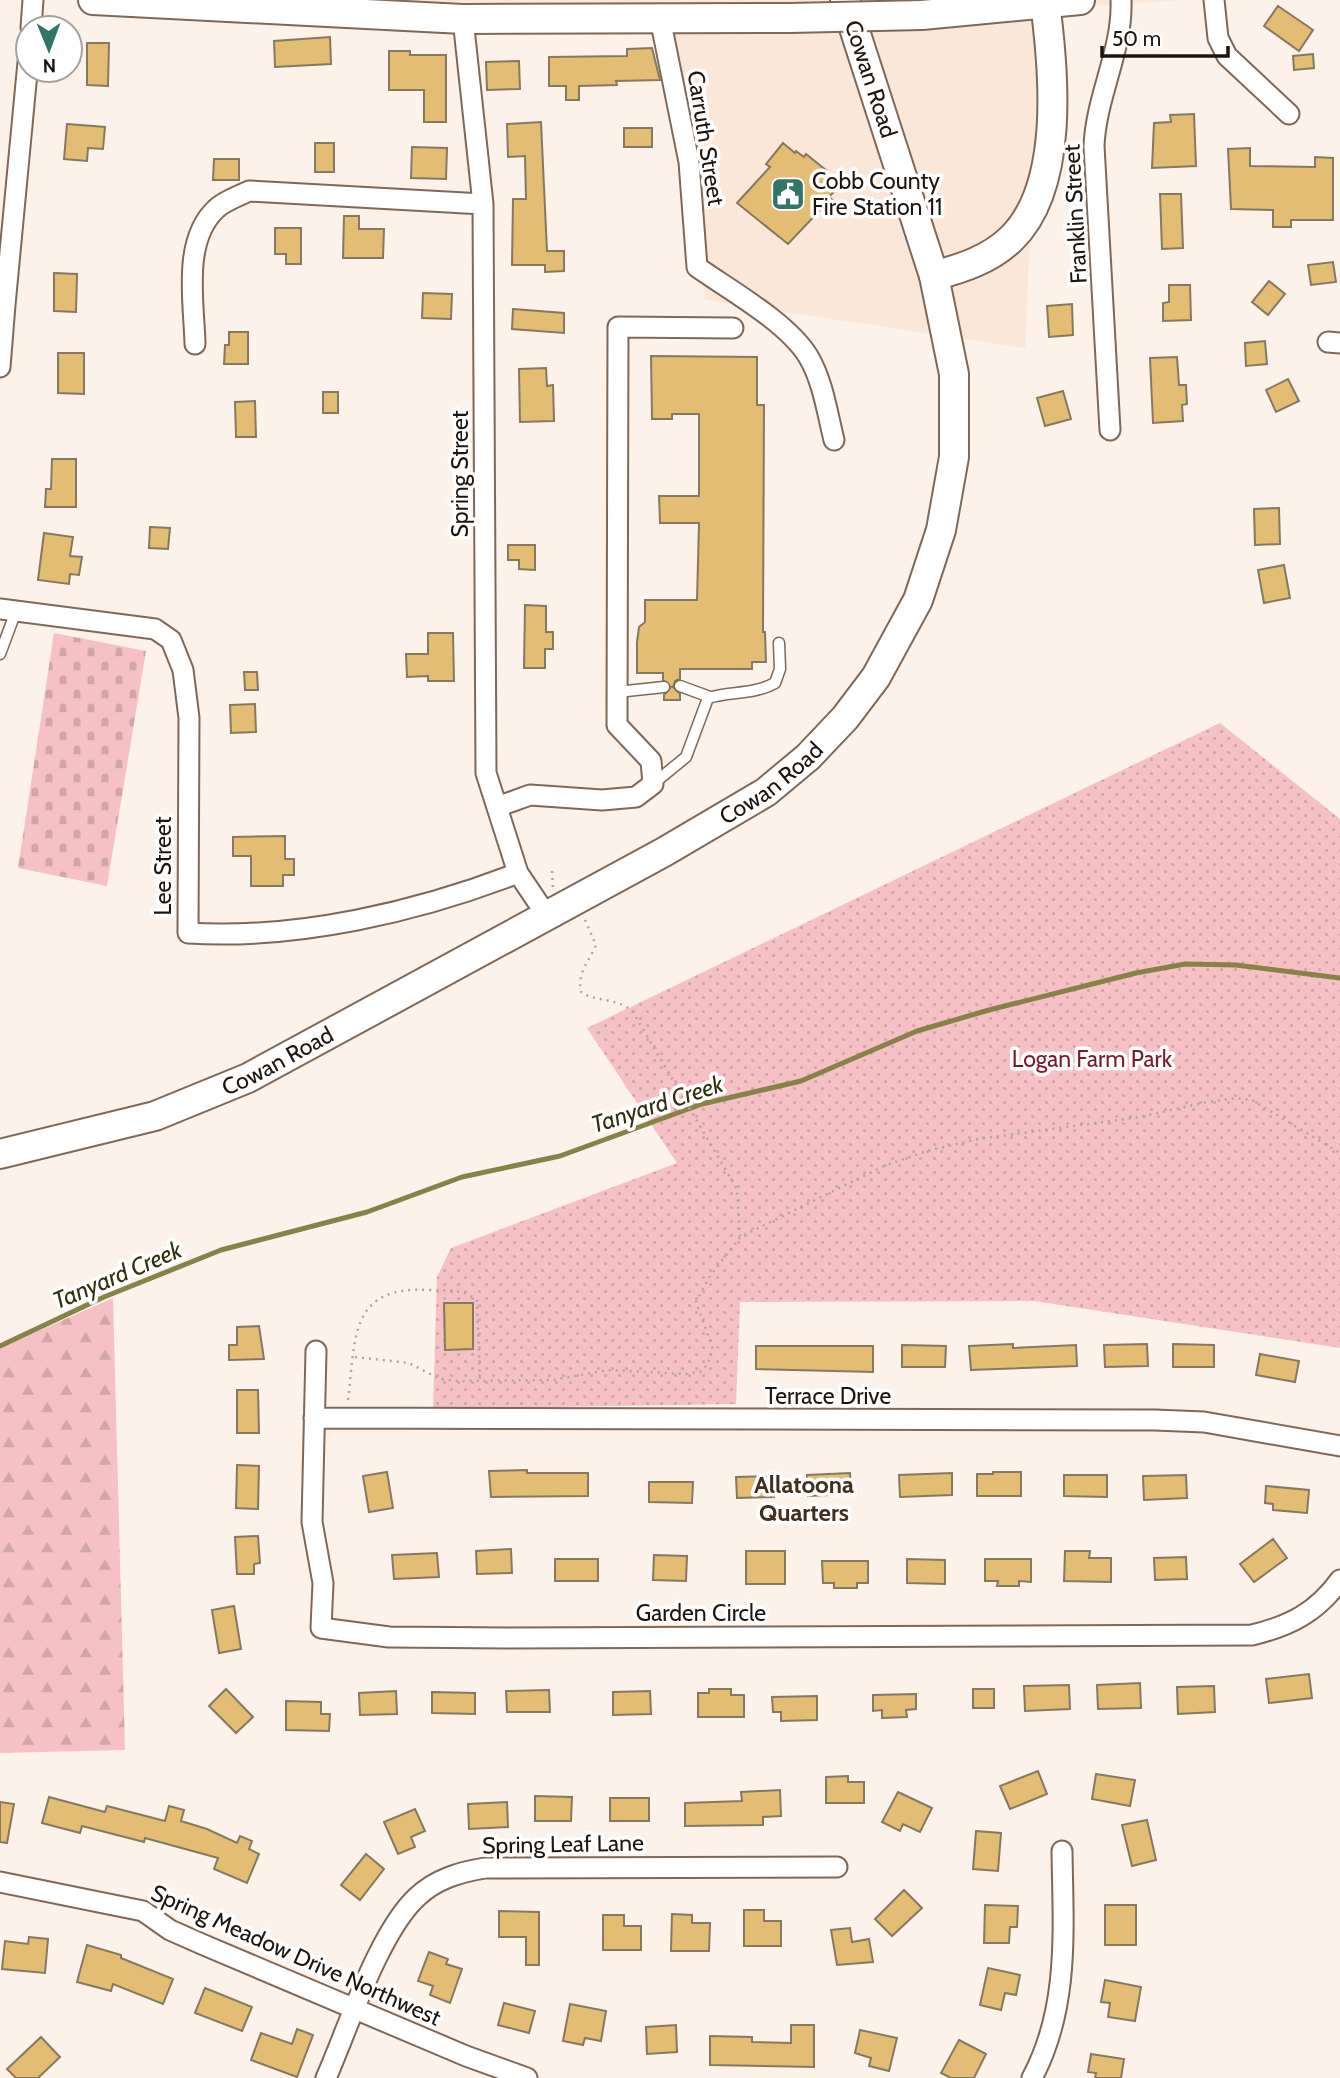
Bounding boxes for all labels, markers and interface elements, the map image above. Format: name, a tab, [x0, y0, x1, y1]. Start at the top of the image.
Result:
north arrow	[14, 14, 84, 84]
scale bar	[1102, 14, 1228, 58]
street label: Cowan Road	[839, 17, 903, 141]
text: 50 m	[1112, 26, 1161, 51]
text: N	[42, 54, 56, 77]
street label: Carruth Street	[682, 69, 731, 208]
street label: Franklin Street	[1057, 143, 1093, 285]
place label: Cobb County Fire Station 11	[812, 167, 943, 221]
public building icon: Cobb County Fire Station 11	[769, 175, 807, 213]
street label: Spring Street	[446, 410, 474, 537]
street label: Cowan Road	[714, 736, 829, 830]
street label: Lee Street	[149, 816, 177, 916]
street label: Cowan Road	[218, 1020, 338, 1101]
park label: Logan Farm Park	[1012, 1045, 1173, 1073]
water label: Tanyard Creek	[587, 1069, 727, 1139]
water label: Tanyard Creek	[48, 1235, 186, 1315]
street label: Terrace Drive	[765, 1382, 891, 1410]
district label: Allatoona Quarters	[754, 1470, 854, 1527]
street label: Garden Circle	[636, 1599, 766, 1627]
street label: Spring Leaf Lane	[482, 1829, 644, 1859]
street label: Spring Meadow Drive Northwest	[147, 1878, 445, 2032]

